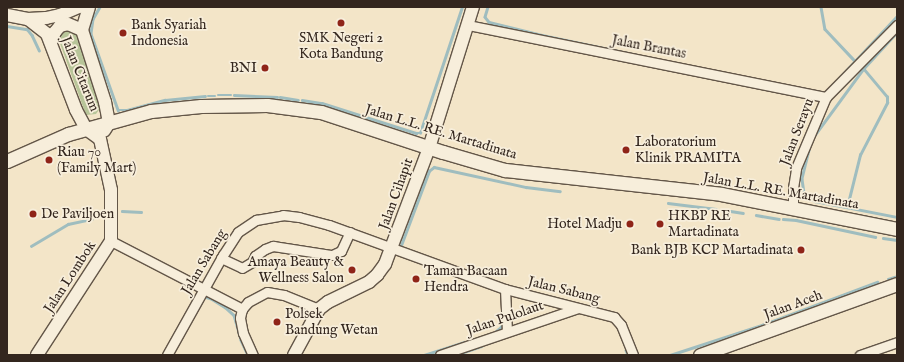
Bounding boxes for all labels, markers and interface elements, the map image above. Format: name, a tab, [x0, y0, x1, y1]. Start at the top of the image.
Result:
place label: Bank Syariah Indonesia	[131, 17, 207, 50]
marker: SMK Negeri 2 Kota Bandung	[336, 18, 346, 28]
marker: Bank Syariah Indonesia	[118, 28, 128, 38]
place label: SMK Negeri 2 Kota Bandung	[299, 30, 383, 62]
street label: Jalan Brantas	[610, 32, 688, 62]
street label: Jalan Citarum	[57, 34, 103, 114]
place label: BNI	[230, 60, 257, 76]
marker: BNI	[260, 63, 270, 73]
street label: Jalan Serayu	[777, 96, 817, 168]
street label: Jalan L.L. RE. Martadinata	[363, 101, 519, 163]
place label: Laboratorium Klinik PRAMITA	[635, 134, 741, 166]
place label: Riau 70 (Family Mart)	[57, 144, 136, 176]
marker: Laboratorium Klinik PRAMITA	[620, 144, 632, 156]
marker: Riau 70 (Family Mart)	[44, 155, 54, 165]
street label: Jalan Cihapit	[375, 156, 417, 232]
street label: Jalan L.L. RE. Martadinata	[702, 169, 860, 213]
place label: De Paviljoen	[41, 206, 114, 222]
place label: HKBP RE Martadinata	[668, 208, 739, 240]
marker: De Paviljoen	[28, 209, 38, 219]
place label: Hotel Madju	[547, 216, 622, 232]
marker: Hotel Madju	[625, 219, 635, 229]
marker: HKBP RE Martadinata	[655, 219, 665, 229]
street label: Jalan Sabang	[178, 226, 230, 298]
street label: Jalan Lombok	[40, 238, 100, 316]
place label: Bank BJB KCP Martadinata	[631, 242, 793, 258]
marker: Bank BJB KCP Martadinata	[796, 245, 806, 255]
place label: Amaya Beauty & Wellness Salon	[248, 254, 344, 286]
place label: Taman Bacaan Hendra	[424, 263, 507, 296]
marker: Amaya Beauty & Wellness Salon	[347, 265, 357, 275]
street label: Jalan Sabang	[526, 273, 602, 307]
marker: Taman Bacaan Hendra	[411, 274, 421, 284]
street label: Jalan Aceh	[761, 287, 825, 323]
street label: Jalan Pulolaut	[464, 297, 546, 339]
place label: Polsek Bandung Wetan	[285, 306, 378, 338]
marker: Polsek Bandung Wetan	[272, 317, 282, 327]

